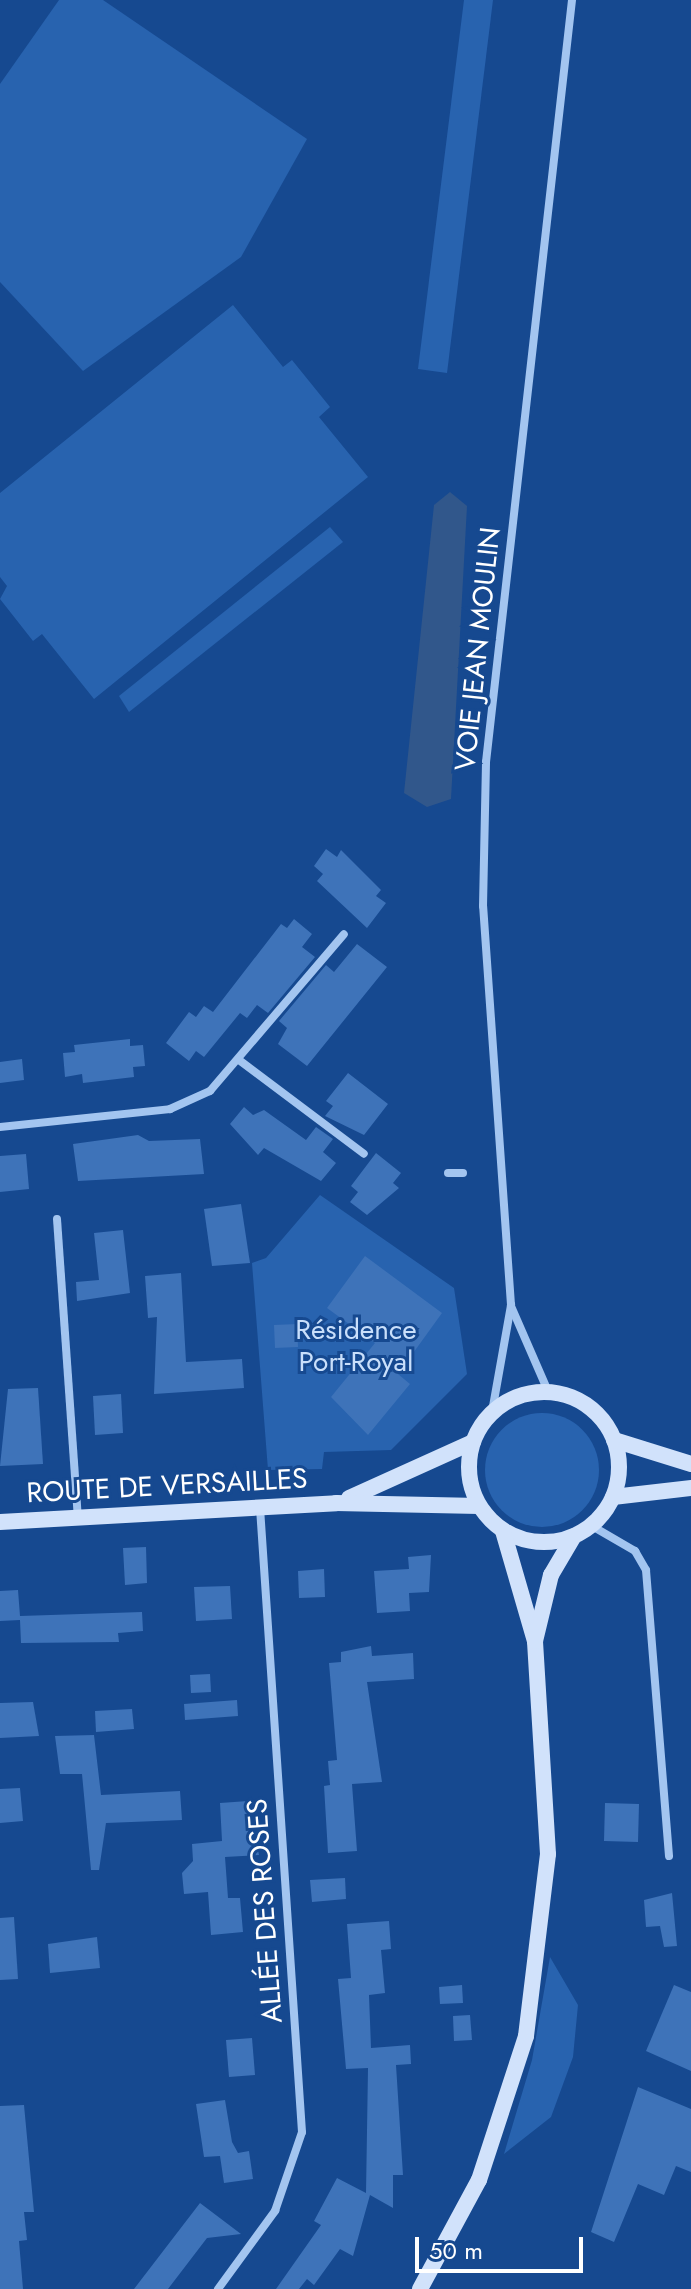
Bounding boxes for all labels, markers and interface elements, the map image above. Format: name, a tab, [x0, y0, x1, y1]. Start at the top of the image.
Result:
street label: VOIE JEAN MOULIN	[448, 525, 508, 773]
park label: Résidence Port-Royal	[295, 1313, 417, 1379]
street label: ROUTE DE VERSAILLES	[26, 1462, 308, 1510]
street label: ALLÉE DES ROSES	[240, 1798, 290, 2024]
scale bar	[419, 2221, 587, 2271]
text: 50 m	[429, 2233, 483, 2268]

